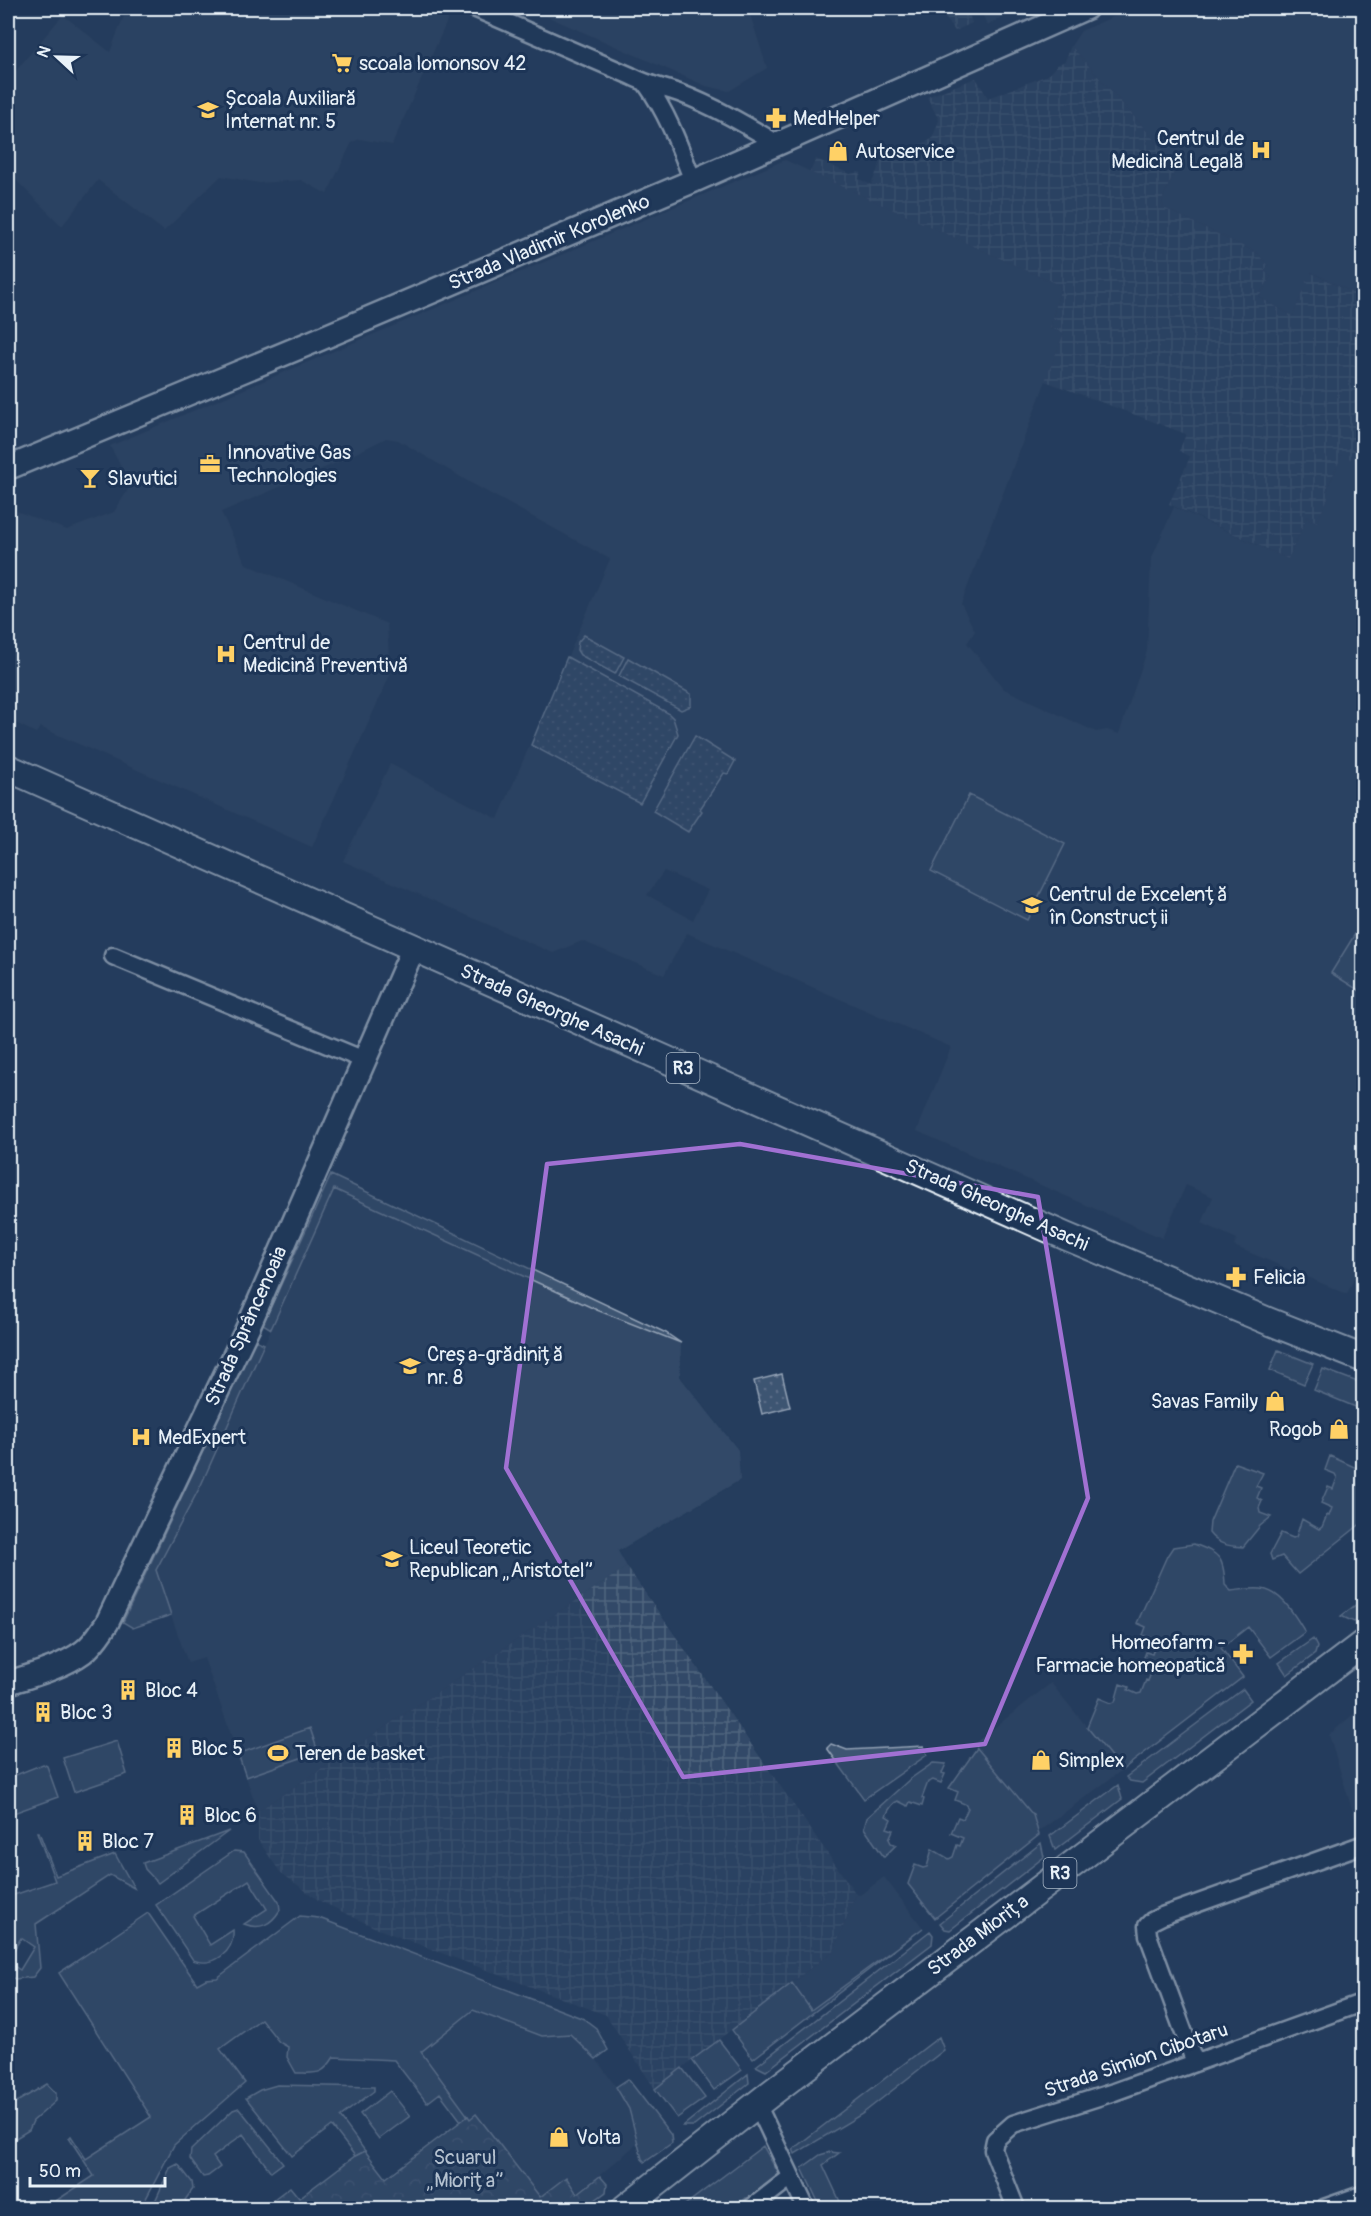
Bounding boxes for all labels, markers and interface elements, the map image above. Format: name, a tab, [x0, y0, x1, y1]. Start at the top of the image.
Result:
north arrow	[27, 27, 87, 87]
text: N	[33, 43, 55, 61]
supermarket icon: scoala lomonsov 42	[330, 51, 354, 75]
place label: scoala lomonsov 42	[359, 51, 526, 76]
place label: Școala Auxiliară Internat nr. 5	[225, 86, 356, 134]
school or university icon: Școala Auxiliară Internat nr. 5	[196, 98, 220, 122]
pharmacy icon: MedHelper	[764, 106, 788, 130]
place label: MedHelper	[793, 106, 880, 131]
place label: Centrul de Medicină Legală	[1111, 126, 1244, 174]
hospital icon: Centrul de Medicină Legală	[1249, 138, 1273, 162]
shop icon: Autoservice	[826, 139, 850, 163]
place label: Autoservice	[855, 139, 955, 164]
street label: Strada Vladimir Korolenko	[445, 188, 654, 296]
place label: Innovative Gas Technologies	[227, 440, 351, 488]
office icon: Innovative Gas Technologies	[198, 452, 222, 476]
bar icon: Slavutici	[78, 466, 102, 490]
place label: Slavutici	[107, 466, 177, 491]
place label: Centrul de Medicină Preventivă	[243, 630, 408, 678]
hospital icon: Centrul de Medicină Preventivă	[214, 642, 238, 666]
place label: Centrul de Excelență în Construcții	[1049, 882, 1228, 930]
school or university icon: Centrul de Excelență în Construcții	[1020, 893, 1044, 917]
street label: Strada Gheorghe Asachi	[456, 958, 648, 1062]
road number: R3	[666, 1053, 700, 1083]
street label: Strada Gheorghe Asachi	[901, 1153, 1093, 1257]
street label: Strada Sprâncenoaia	[199, 1242, 293, 1410]
pharmacy icon: Felicia	[1224, 1265, 1248, 1289]
place label: Felicia	[1253, 1265, 1306, 1290]
place label: Creșa-grădiniță nr. 8	[427, 1342, 564, 1390]
school or university icon: Creșa-grădiniță nr. 8	[398, 1354, 422, 1378]
place label: Savas Family	[1151, 1389, 1258, 1414]
shop icon: Savas Family	[1263, 1389, 1287, 1413]
place label: Rogob	[1269, 1417, 1322, 1442]
shop icon: Rogob	[1327, 1417, 1351, 1441]
hospital icon: MedExpert	[129, 1425, 153, 1449]
place label: MedExpert	[158, 1425, 247, 1450]
place label: Liceul Teoretic Republican „Aristotel”	[409, 1535, 593, 1583]
school or university icon: Liceul Teoretic Republican „Aristotel”	[380, 1547, 404, 1571]
place label: Homeofarm - Farmacie homeopatică	[1035, 1630, 1226, 1678]
pharmacy icon: Homeofarm - Farmacie homeopatică	[1231, 1642, 1255, 1666]
building icon: Bloc 4	[116, 1678, 140, 1702]
place label: Bloc 4	[145, 1678, 198, 1703]
building icon: Bloc 3	[31, 1700, 55, 1724]
place label: Bloc 3	[60, 1700, 112, 1725]
building icon: Bloc 5	[162, 1736, 186, 1760]
place label: Bloc 5	[191, 1736, 243, 1761]
sports icon: Teren de basket	[266, 1741, 290, 1765]
place label: Teren de basket	[295, 1741, 426, 1766]
shop icon: Simplex	[1029, 1748, 1053, 1772]
place label: Simplex	[1058, 1748, 1125, 1773]
building icon: Bloc 6	[175, 1803, 199, 1827]
place label: Bloc 6	[204, 1803, 257, 1828]
building icon: Bloc 7	[73, 1829, 97, 1853]
place label: Bloc 7	[102, 1829, 154, 1854]
road number: R3	[1044, 1858, 1076, 1888]
street label: Strada Miorița	[922, 1889, 1034, 1981]
street label: Strada Simion Cibotaru	[1041, 2017, 1231, 2103]
shop icon: Volta	[547, 2125, 571, 2149]
place label: Volta	[576, 2125, 621, 2150]
park label: Scuarul „Miorița”	[426, 2145, 504, 2193]
scale bar	[30, 2150, 165, 2188]
text: 50 m	[39, 2160, 81, 2183]

